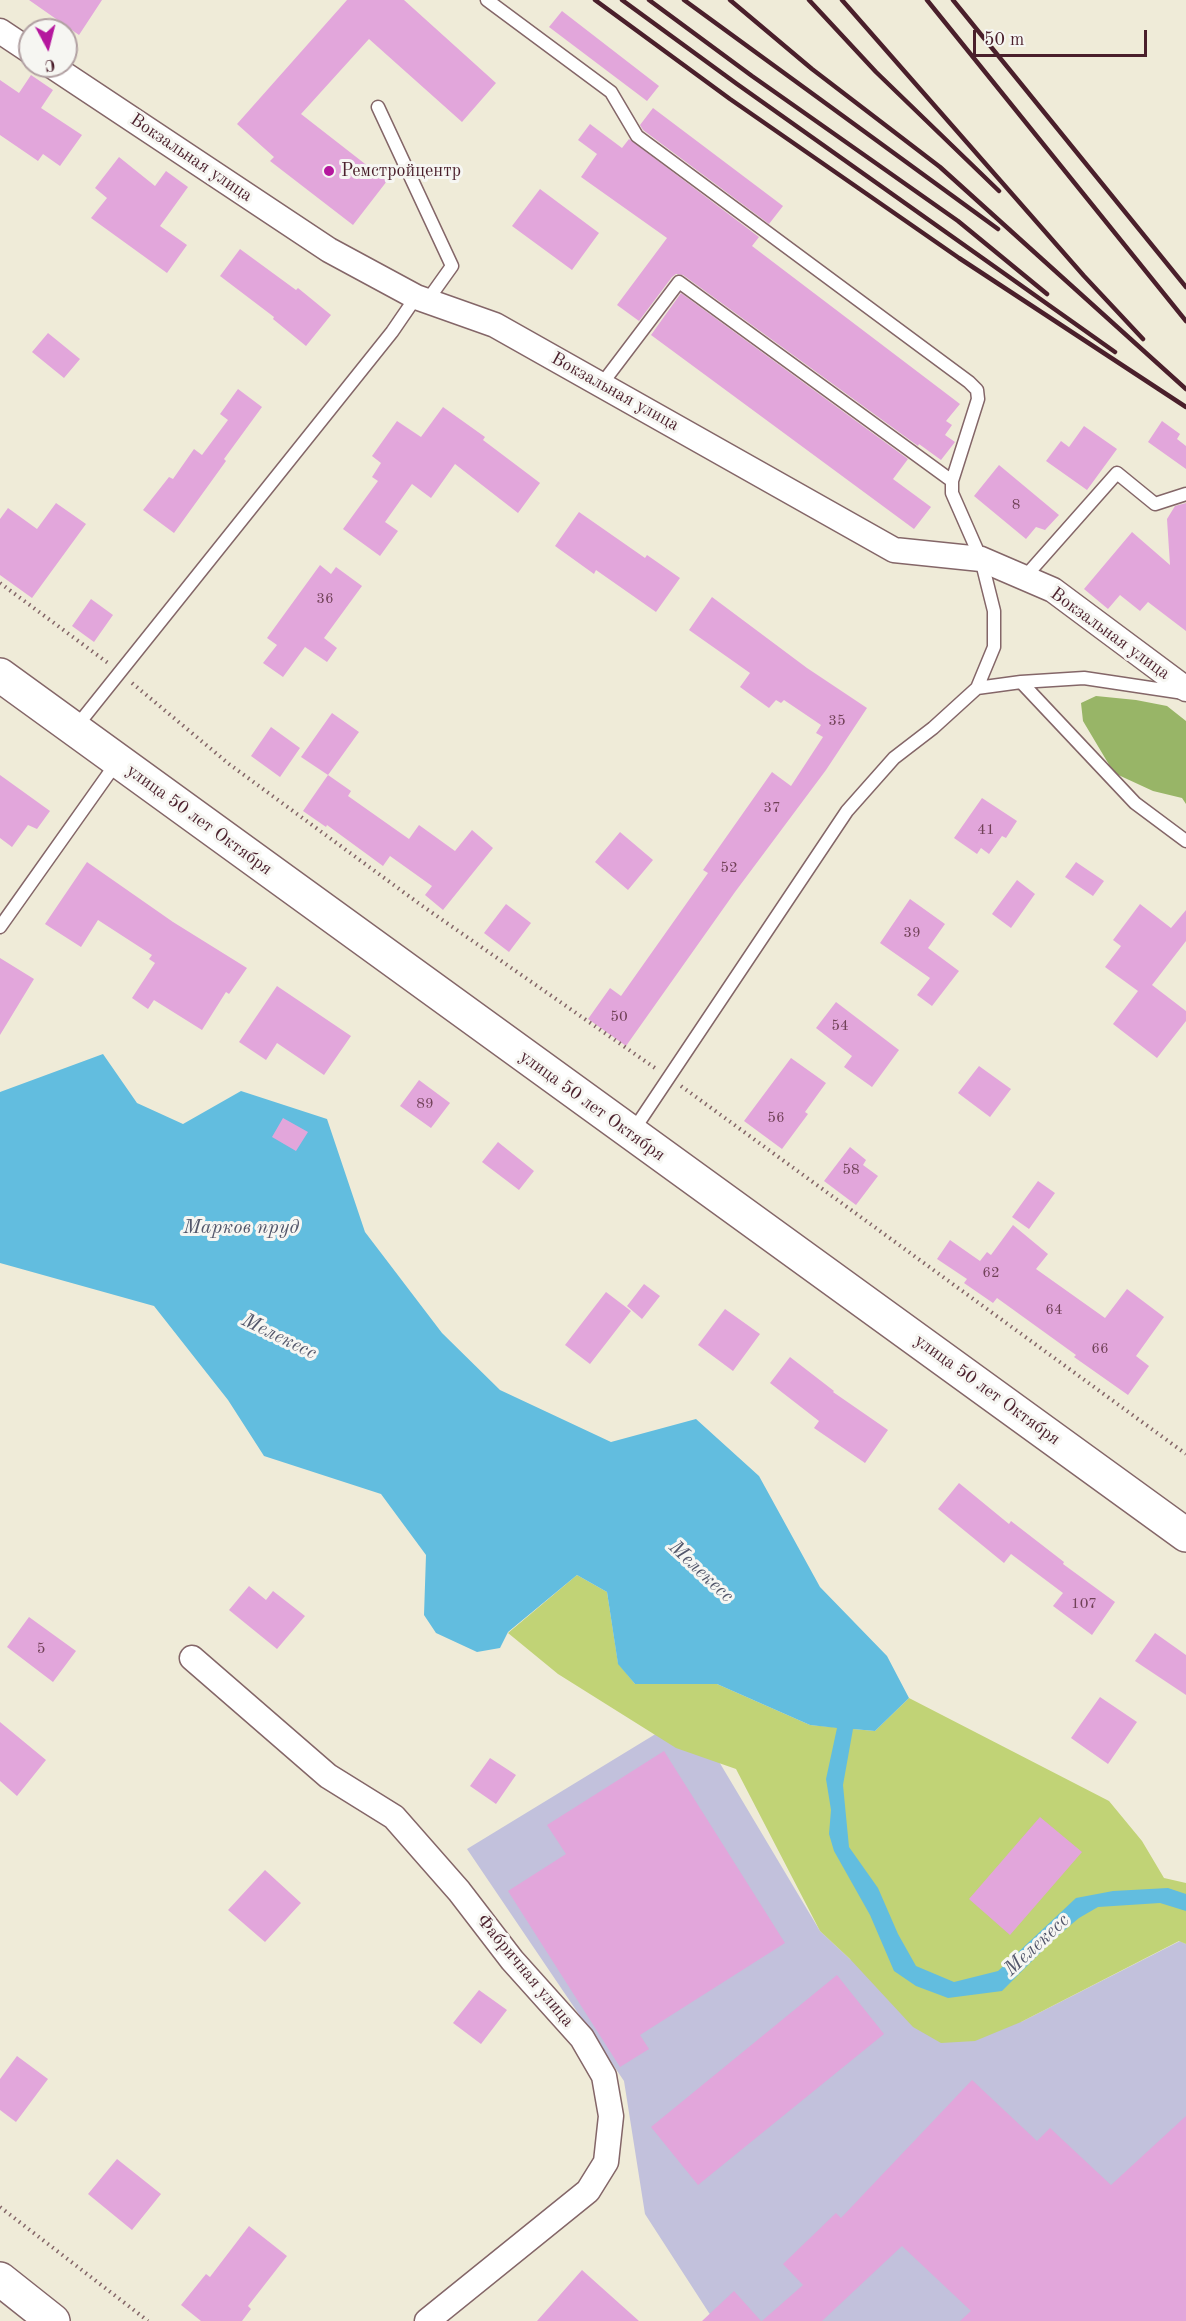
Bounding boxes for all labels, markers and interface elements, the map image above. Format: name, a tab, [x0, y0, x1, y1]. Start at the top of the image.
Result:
north arrow	[18, 18, 78, 78]
scale bar	[976, 18, 1150, 56]
text: 50 m	[984, 31, 1024, 49]
text: С	[44, 55, 56, 72]
street label: Вокзальная улица	[126, 109, 256, 207]
place label: Ремстройцентр	[341, 160, 461, 182]
marker: Ремстройцентр	[322, 164, 336, 178]
street label: Вокзальная улица	[547, 348, 683, 436]
house number: 8	[1012, 496, 1020, 514]
street label: Вокзальная улица	[1046, 583, 1174, 685]
house number: 36	[316, 590, 334, 608]
house number: 35	[828, 712, 846, 730]
street label: улица 50 лет Октября	[122, 760, 276, 880]
house number: 37	[763, 799, 781, 817]
house number: 41	[977, 821, 995, 839]
house number: 52	[720, 859, 738, 877]
house number: 39	[903, 924, 921, 942]
house number: 50	[610, 1008, 628, 1026]
house number: 54	[831, 1017, 849, 1035]
street label: улица 50 лет Октября	[515, 1046, 669, 1166]
house number: 89	[416, 1095, 434, 1113]
house number: 56	[767, 1109, 785, 1127]
house number: 58	[842, 1161, 860, 1179]
water label: Марков пруд	[183, 1216, 299, 1240]
house number: 62	[982, 1264, 1000, 1282]
house number: 64	[1045, 1301, 1063, 1319]
water label: Мелекесс	[237, 1309, 321, 1365]
street label: улица 50 лет Октября	[910, 1330, 1064, 1450]
house number: 66	[1091, 1340, 1109, 1358]
water label: Мелекесс	[663, 1536, 739, 1608]
house number: 107	[1071, 1595, 1097, 1613]
house number: 5	[37, 1640, 45, 1658]
water label: Мелекесс	[999, 1909, 1075, 1981]
street label: Фабричная улица	[472, 1910, 578, 2032]

